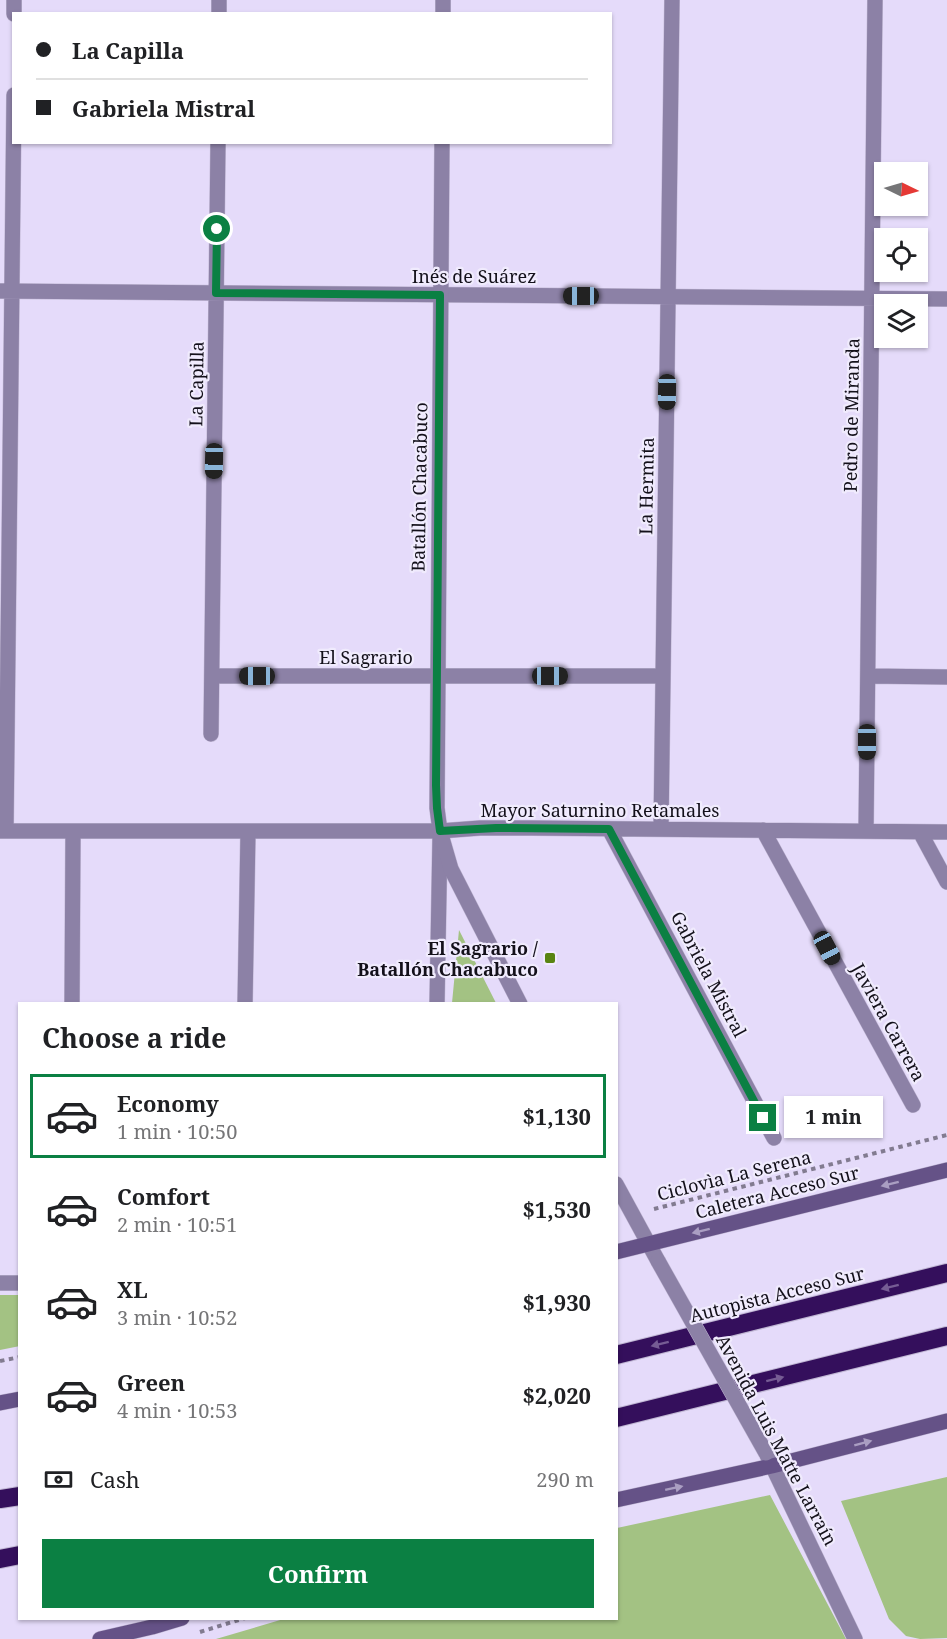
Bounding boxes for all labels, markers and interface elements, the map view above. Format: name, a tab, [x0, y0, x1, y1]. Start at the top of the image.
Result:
text: La Capilla	[72, 35, 184, 65]
text: Gabriela Mistral	[72, 93, 255, 123]
north arrow	[874, 162, 928, 216]
map controls	[874, 162, 928, 348]
route start	[203, 215, 230, 242]
button: locate	[874, 228, 928, 282]
street label: Inés de Suárez	[412, 264, 536, 288]
car	[563, 287, 599, 305]
button: layers	[874, 294, 928, 348]
street label: Pedro de Miranda	[838, 338, 864, 492]
street label: La Capilla	[183, 341, 209, 427]
car	[658, 374, 676, 410]
street label: Batallón Chacabuco	[406, 402, 432, 572]
street label: La Hermita	[633, 437, 659, 535]
car	[205, 443, 223, 479]
street label: El Sagrario	[319, 645, 413, 669]
car	[239, 667, 275, 685]
car	[532, 667, 568, 685]
car	[858, 724, 876, 760]
street label: Mayor Saturnino Retamales	[481, 798, 719, 822]
street label: Gabriela Mistral	[666, 907, 752, 1041]
car	[811, 928, 843, 968]
place label: El Sagrario / Batallón Chacabuco	[357, 936, 539, 981]
marker: El Sagrario / Batallón Chacabuco	[543, 951, 557, 965]
street label: Javiera Carrera	[846, 958, 931, 1085]
text: Choose a ride	[42, 1019, 227, 1056]
text: Economy	[117, 1088, 219, 1118]
icon: car	[45, 1089, 99, 1143]
callout: 1 min	[784, 1097, 883, 1139]
text: $1,130	[522, 1101, 591, 1131]
text: 1 min	[805, 1103, 862, 1130]
route end	[749, 1104, 776, 1131]
text: 1 min · 10:50	[117, 1118, 237, 1145]
street label: Ciclovìa La Serena	[654, 1144, 814, 1206]
street label: Caletera Acceso Sur	[693, 1160, 862, 1224]
one-way arrow	[881, 1180, 899, 1190]
text: Comfort	[117, 1181, 210, 1211]
icon: car	[45, 1182, 99, 1236]
text: $1,530	[522, 1194, 591, 1224]
text: 2 min · 10:51	[117, 1211, 237, 1238]
one-way arrow	[692, 1226, 710, 1236]
street label: Autopista Acceso Sur	[687, 1261, 867, 1327]
text: XL	[117, 1274, 148, 1304]
icon: car	[45, 1275, 99, 1329]
one-way arrow	[881, 1283, 899, 1293]
text: $1,930	[522, 1287, 591, 1317]
text: 3 min · 10:52	[117, 1304, 237, 1331]
street label: Avenida Luis Matte Larraín	[711, 1330, 843, 1550]
one-way arrow	[651, 1340, 669, 1350]
text: Green	[117, 1367, 185, 1397]
icon: car	[45, 1368, 99, 1422]
one-way arrow	[766, 1374, 784, 1384]
text: $2,020	[522, 1380, 591, 1410]
text: 4 min · 10:53	[117, 1397, 237, 1424]
one-way arrow	[854, 1437, 872, 1447]
icon: cash	[42, 1463, 75, 1496]
text: Cash	[90, 1464, 140, 1494]
text: 290 m	[536, 1466, 594, 1493]
one-way arrow	[664, 1482, 683, 1492]
button: Confirm	[42, 1539, 594, 1608]

